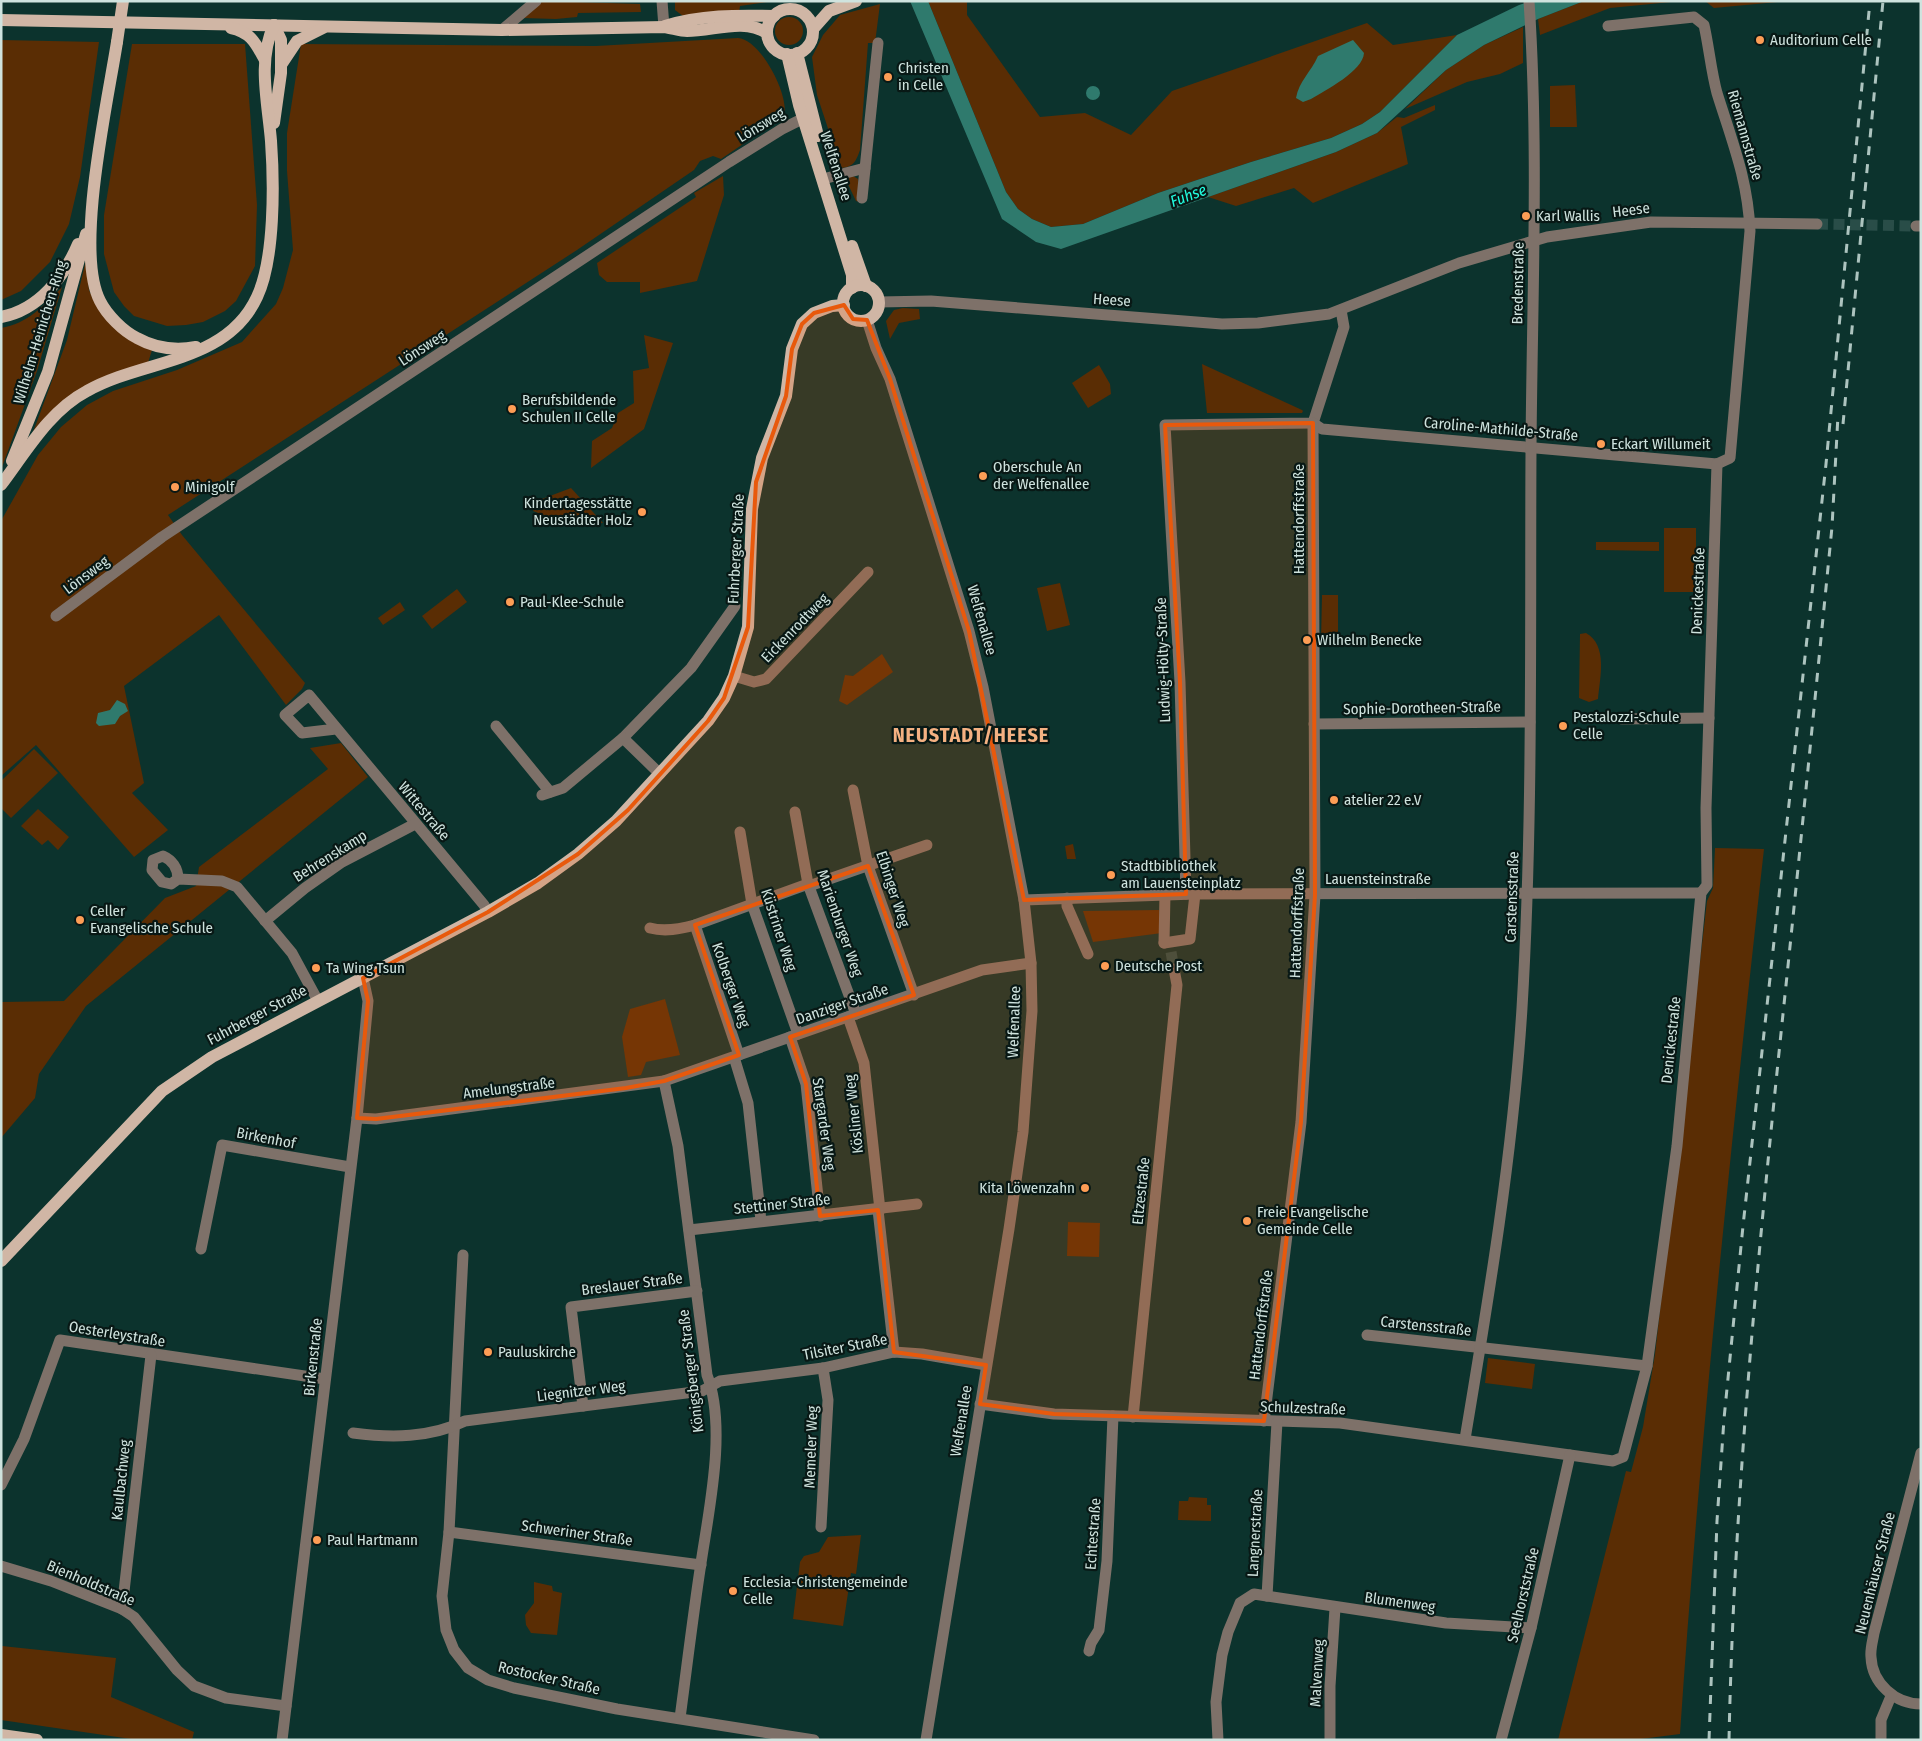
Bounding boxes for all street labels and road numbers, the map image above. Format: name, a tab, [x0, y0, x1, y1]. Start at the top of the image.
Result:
street label: Riemannstraße	[1724, 88, 1766, 182]
street label: Lönsweg	[734, 104, 788, 146]
street label: Welfenallee	[816, 129, 856, 203]
street label: Heese	[1611, 199, 1651, 221]
street label: Bredenstraße	[1508, 242, 1528, 324]
street label: Wilhelm-Heinichen-Ring	[10, 258, 70, 406]
street label: Heese	[1093, 290, 1131, 310]
street label: Lönsweg	[395, 326, 449, 370]
street label: Caroline-Mathilde-Straße	[1423, 413, 1579, 445]
street label: Hattendorffstraße	[1290, 464, 1308, 574]
street label: Fuhrberger Straße	[724, 493, 748, 605]
street label: Denickestraße	[1687, 547, 1709, 635]
street label: Lönsweg	[60, 552, 112, 598]
street label: Welfenallee	[963, 583, 1001, 657]
street label: Eickenrodtweg	[757, 590, 833, 666]
street label: Ludwig-Hölty-Straße	[1152, 597, 1174, 723]
street label: Sophie-Dorotheen-Straße	[1343, 698, 1501, 718]
street label: Wittestraße	[394, 778, 454, 844]
street label: Behrenskamp	[290, 826, 370, 886]
street label: Elbinger Weg	[872, 849, 914, 929]
street label: Carstensstraße	[1501, 851, 1523, 943]
street label: Marienburger Weg	[813, 867, 867, 979]
street label: Hattendorffstraße	[1286, 867, 1308, 979]
street label: Lauensteinstraße	[1325, 870, 1431, 888]
street label: Küstriner Weg	[757, 887, 801, 973]
street label: Kolberger Weg	[708, 940, 754, 1030]
street label: Danziger Straße	[793, 980, 891, 1028]
street label: Fuhrberger Straße	[204, 981, 310, 1049]
street label: Welfenallee	[1004, 986, 1024, 1058]
street label: Denickestraße	[1657, 996, 1685, 1084]
street label: Amelungstraße	[462, 1073, 556, 1103]
street label: Kösliner Weg	[841, 1074, 867, 1154]
street label: Stargarder Weg	[809, 1077, 839, 1171]
street label: Birkenhof	[235, 1123, 298, 1153]
street label: Eltzestraße	[1129, 1156, 1153, 1226]
street label: Stettiner Straße	[733, 1190, 831, 1218]
street label: Breslauer Straße	[580, 1269, 684, 1299]
street label: Hattendorffstraße	[1245, 1269, 1277, 1381]
street label: Königsberger Straße	[675, 1308, 707, 1434]
street label: Carstensstraße	[1380, 1312, 1472, 1340]
street label: Birkenstraße	[300, 1317, 326, 1397]
street label: Oesterleystraße	[68, 1318, 166, 1350]
street label: Tilsiter Straße	[801, 1330, 889, 1364]
street label: Liegnitzer Weg	[536, 1377, 626, 1405]
street label: Welfenallee	[946, 1384, 976, 1458]
street label: Schulzestraße	[1260, 1398, 1346, 1418]
street label: Memeler Weg	[801, 1405, 821, 1489]
street label: Kaulbachweg	[108, 1439, 134, 1521]
street label: Langnerstraße	[1244, 1489, 1266, 1577]
street label: Echtestraße	[1082, 1497, 1104, 1571]
street label: Neuenhäuser Straße	[1851, 1510, 1899, 1636]
street label: Schweriner Straße	[520, 1516, 634, 1550]
street label: Seelhorststraße	[1503, 1546, 1543, 1644]
street label: Bienholdstraße	[44, 1556, 138, 1610]
street label: Blumenweg	[1364, 1588, 1436, 1616]
street label: Malvenweg	[1306, 1639, 1328, 1707]
street label: Rostocker Straße	[496, 1658, 602, 1698]

